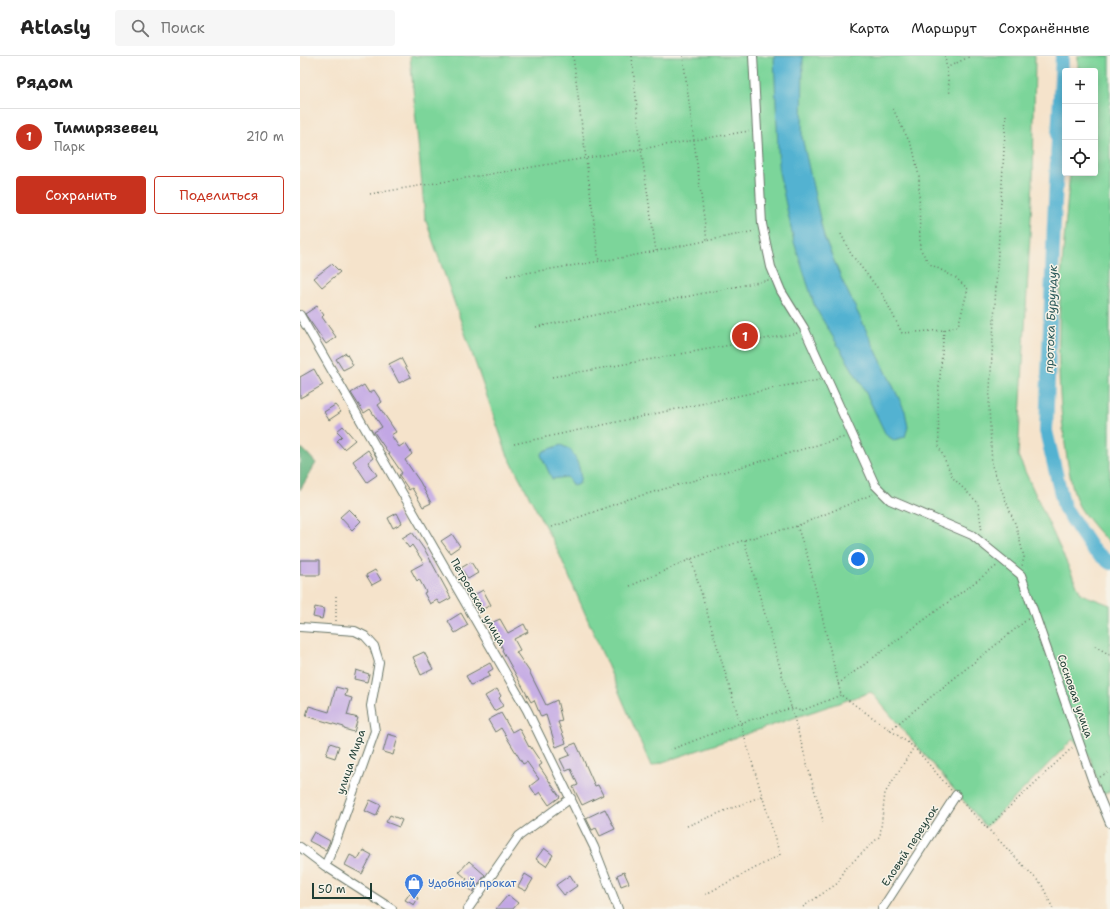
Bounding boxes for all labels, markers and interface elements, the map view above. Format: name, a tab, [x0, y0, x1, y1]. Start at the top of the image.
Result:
search box	[115, 10, 395, 46]
text: Atlasly	[20, 15, 91, 40]
icon: search	[129, 17, 151, 39]
text: Поиск	[161, 18, 205, 38]
text: Карта	[849, 19, 889, 37]
text: Маршрут	[911, 19, 977, 37]
text: Сохранённые	[999, 19, 1090, 37]
map controls	[1062, 68, 1098, 176]
button: +	[1062, 68, 1098, 104]
text: Рядом	[16, 71, 73, 93]
button: −	[1062, 104, 1098, 140]
text: Тимирязевец	[54, 118, 158, 138]
text: 1	[26, 128, 32, 145]
text: 210 m	[246, 128, 284, 145]
text: Парк	[54, 138, 85, 155]
button: locate	[1062, 140, 1098, 176]
button: Сохранить	[16, 176, 146, 214]
button: Поделиться	[154, 176, 284, 214]
water label: протока Бурундук	[1041, 264, 1061, 373]
pin: 1	[732, 321, 758, 351]
your location	[848, 549, 868, 569]
street label: Петровская улица	[447, 556, 509, 648]
street label: Сосновая улица	[1054, 652, 1096, 740]
street label: улица Мира	[333, 727, 369, 796]
street label: Еловый переулок	[878, 802, 942, 890]
shop icon: Удобный прокат	[403, 872, 425, 900]
place label: Удобный прокат	[428, 876, 517, 891]
scale bar	[312, 881, 372, 900]
text: 50 m	[318, 882, 346, 897]

